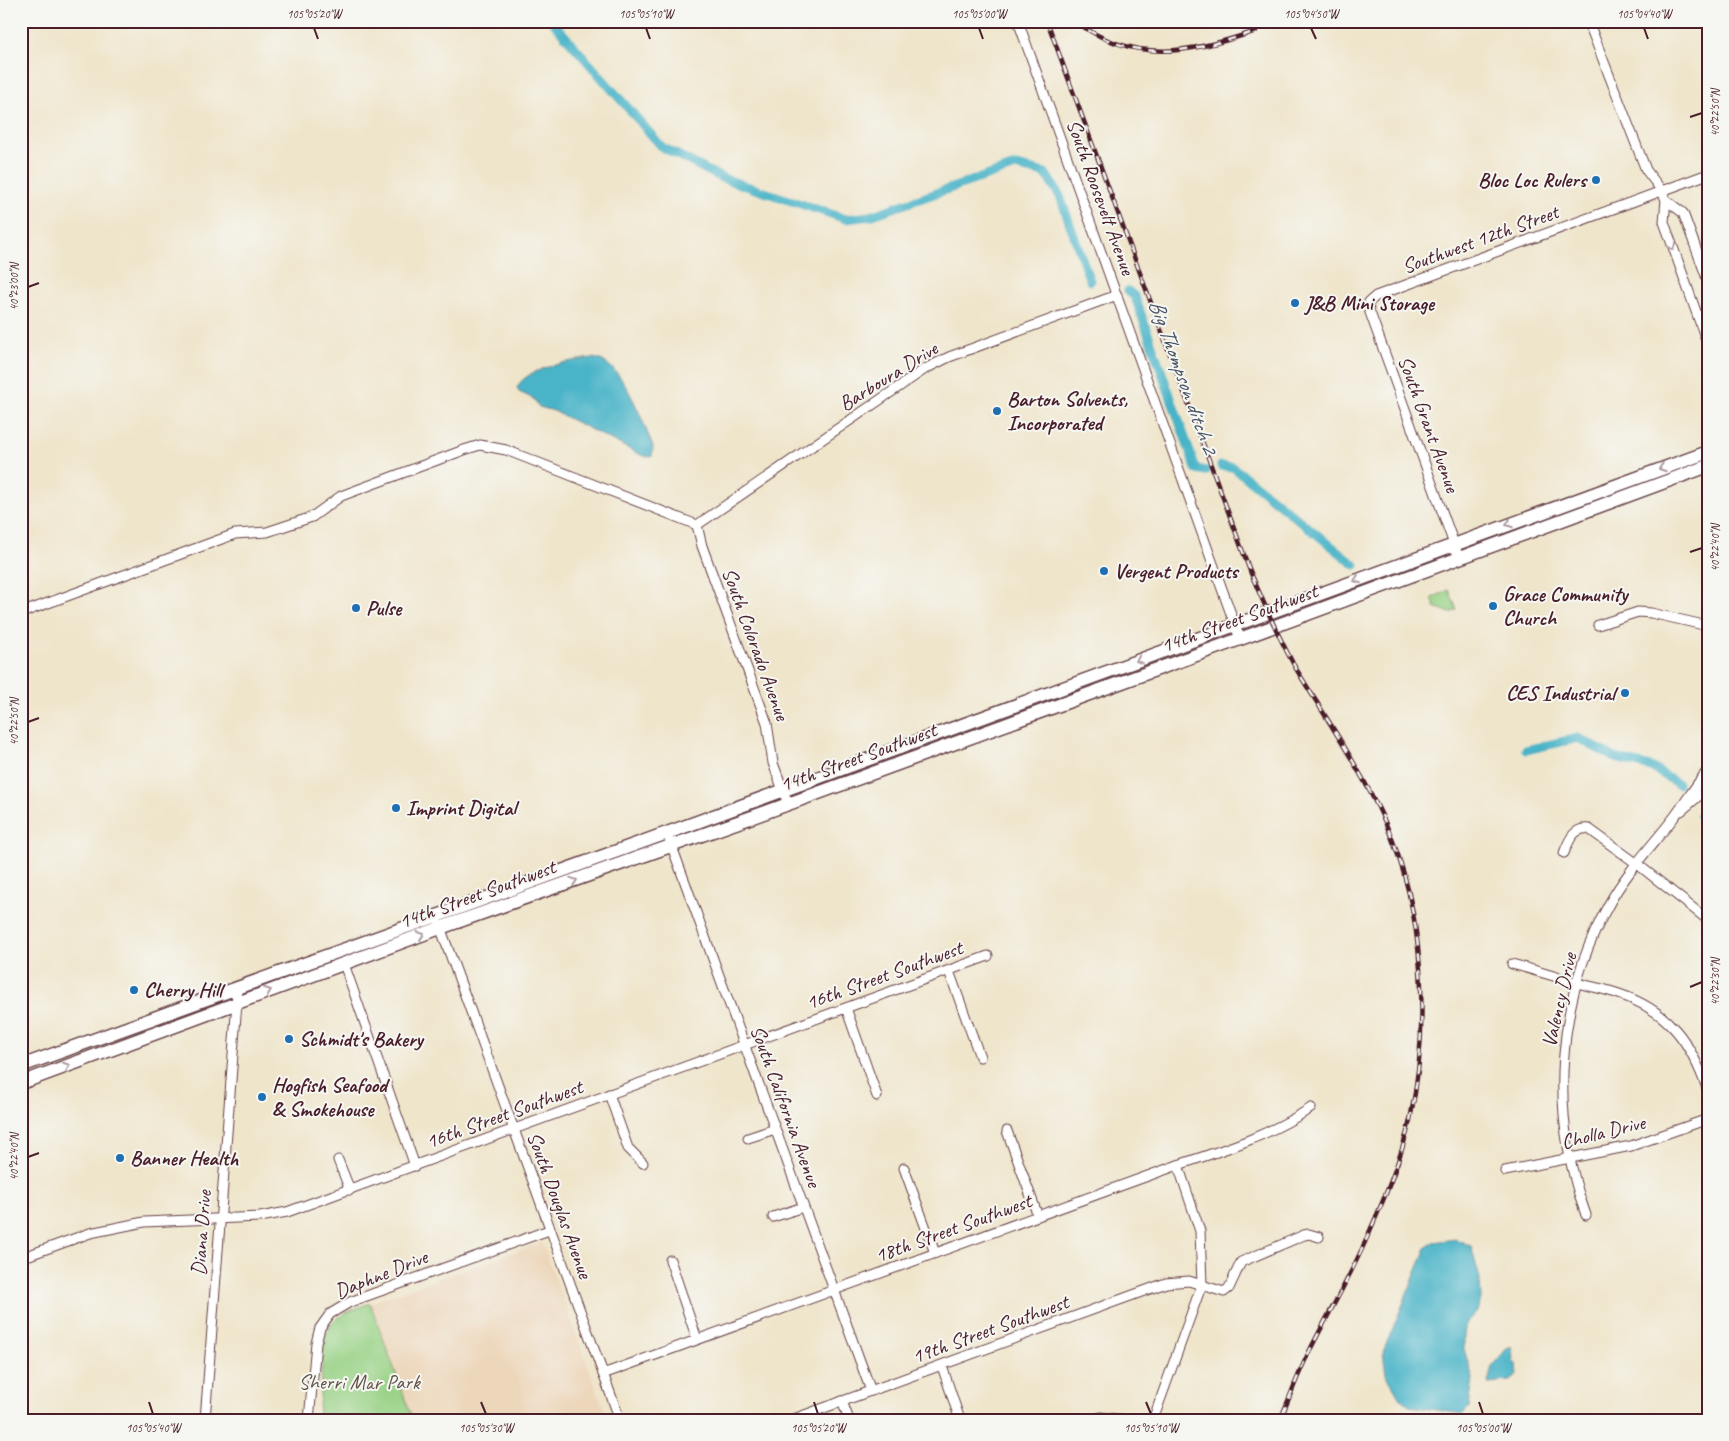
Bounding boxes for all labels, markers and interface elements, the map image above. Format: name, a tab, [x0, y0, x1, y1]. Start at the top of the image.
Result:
text: 105°05'20"W	[287, 6, 343, 22]
text: 105°05'10"W	[619, 6, 675, 22]
text: 105°05'00"W	[952, 6, 1008, 22]
text: 105°04'50"W	[1284, 6, 1340, 22]
text: 105°04'40"W	[1617, 6, 1673, 22]
text: 40°22'50"N	[1707, 88, 1723, 137]
street label: South Roosevelt Avenue	[1061, 116, 1142, 279]
place label: Bloc Loc Rulers	[1478, 167, 1589, 193]
marker: Bloc Loc Rulers	[1590, 174, 1602, 186]
street label: Southwest 12th Street	[1398, 198, 1564, 279]
one-way arrow	[1666, 242, 1676, 251]
text: 40°23'00"N	[6, 262, 22, 311]
place label: J&B Mini Storage	[1303, 290, 1436, 316]
water label: Big Thompson ditch 2	[1142, 296, 1225, 460]
marker: J&B Mini Storage	[1289, 297, 1301, 309]
street label: Barboura Drive	[834, 335, 943, 417]
street label: South Grant Avenue	[1392, 352, 1466, 497]
place label: Barton Solvents, Incorporated	[1007, 386, 1128, 436]
marker: Barton Solvents, Incorporated	[991, 405, 1003, 417]
one-way arrow	[1658, 462, 1667, 472]
one-way arrow	[1506, 518, 1514, 528]
text: 40°22'40"N	[1707, 523, 1723, 572]
place label: Vergent Products	[1114, 558, 1240, 584]
street label: South Colorado Avenue	[716, 564, 796, 725]
marker: Vergent Products	[1098, 565, 1110, 577]
one-way arrow	[1353, 574, 1362, 584]
street label: 14th Street Southwest	[1157, 577, 1323, 658]
place label: Grace Community Church	[1503, 581, 1629, 631]
place label: Pulse	[366, 595, 403, 621]
marker: Grace Community Church	[1487, 600, 1499, 612]
marker: Pulse	[350, 602, 362, 614]
one-way arrow	[1135, 654, 1143, 664]
place label: CES Industrial	[1506, 680, 1619, 706]
marker: CES Industrial	[1619, 687, 1631, 699]
text: 40°22'50"N	[6, 697, 22, 746]
street label: 14th Street Southwest	[776, 716, 942, 797]
place label: Imprint Digital	[406, 795, 520, 821]
marker: Imprint Digital	[390, 802, 402, 814]
street label: 14th Street Southwest	[395, 853, 561, 934]
one-way arrow	[569, 877, 578, 887]
one-way arrow	[416, 931, 425, 941]
street label: 16th Street Southwest	[802, 934, 968, 1015]
street label: Valency Drive	[1536, 949, 1583, 1050]
text: 40°22'30"N	[1707, 957, 1723, 1006]
place label: Cherry Hill	[144, 977, 226, 1003]
marker: Cherry Hill	[128, 984, 140, 996]
one-way arrow	[264, 987, 272, 997]
street label: South California Avenue	[745, 1022, 828, 1192]
place label: Schmidt's Bakery	[299, 1026, 424, 1052]
marker: Schmidt's Bakery	[283, 1033, 295, 1045]
one-way arrow	[62, 1062, 71, 1072]
place label: Hogfish Seafood & Smokehouse	[272, 1072, 390, 1122]
street label: 16th Street Southwest	[422, 1073, 588, 1154]
marker: Hogfish Seafood & Smokehouse	[256, 1091, 268, 1103]
street label: Cholla Drive	[1558, 1109, 1650, 1155]
street label: South Douglas Avenue	[521, 1128, 599, 1283]
text: 40°22'40"N	[6, 1132, 22, 1181]
place label: Banner Health	[130, 1145, 239, 1171]
marker: Banner Health	[114, 1152, 126, 1164]
street label: 18th Street Southwest	[871, 1187, 1037, 1268]
street label: Diana Drive	[185, 1188, 217, 1276]
street label: Daphne Drive	[331, 1243, 433, 1304]
street label: 19th Street Southwest	[908, 1288, 1074, 1369]
park label: Sherri Mar Park	[298, 1369, 421, 1395]
text: 105°05'40"W	[126, 1420, 182, 1436]
text: 105°05'30"W	[459, 1420, 515, 1436]
text: 105°05'20"W	[791, 1420, 847, 1436]
text: 105°05'10"W	[1124, 1420, 1180, 1436]
text: 105°05'00"W	[1456, 1420, 1512, 1436]

